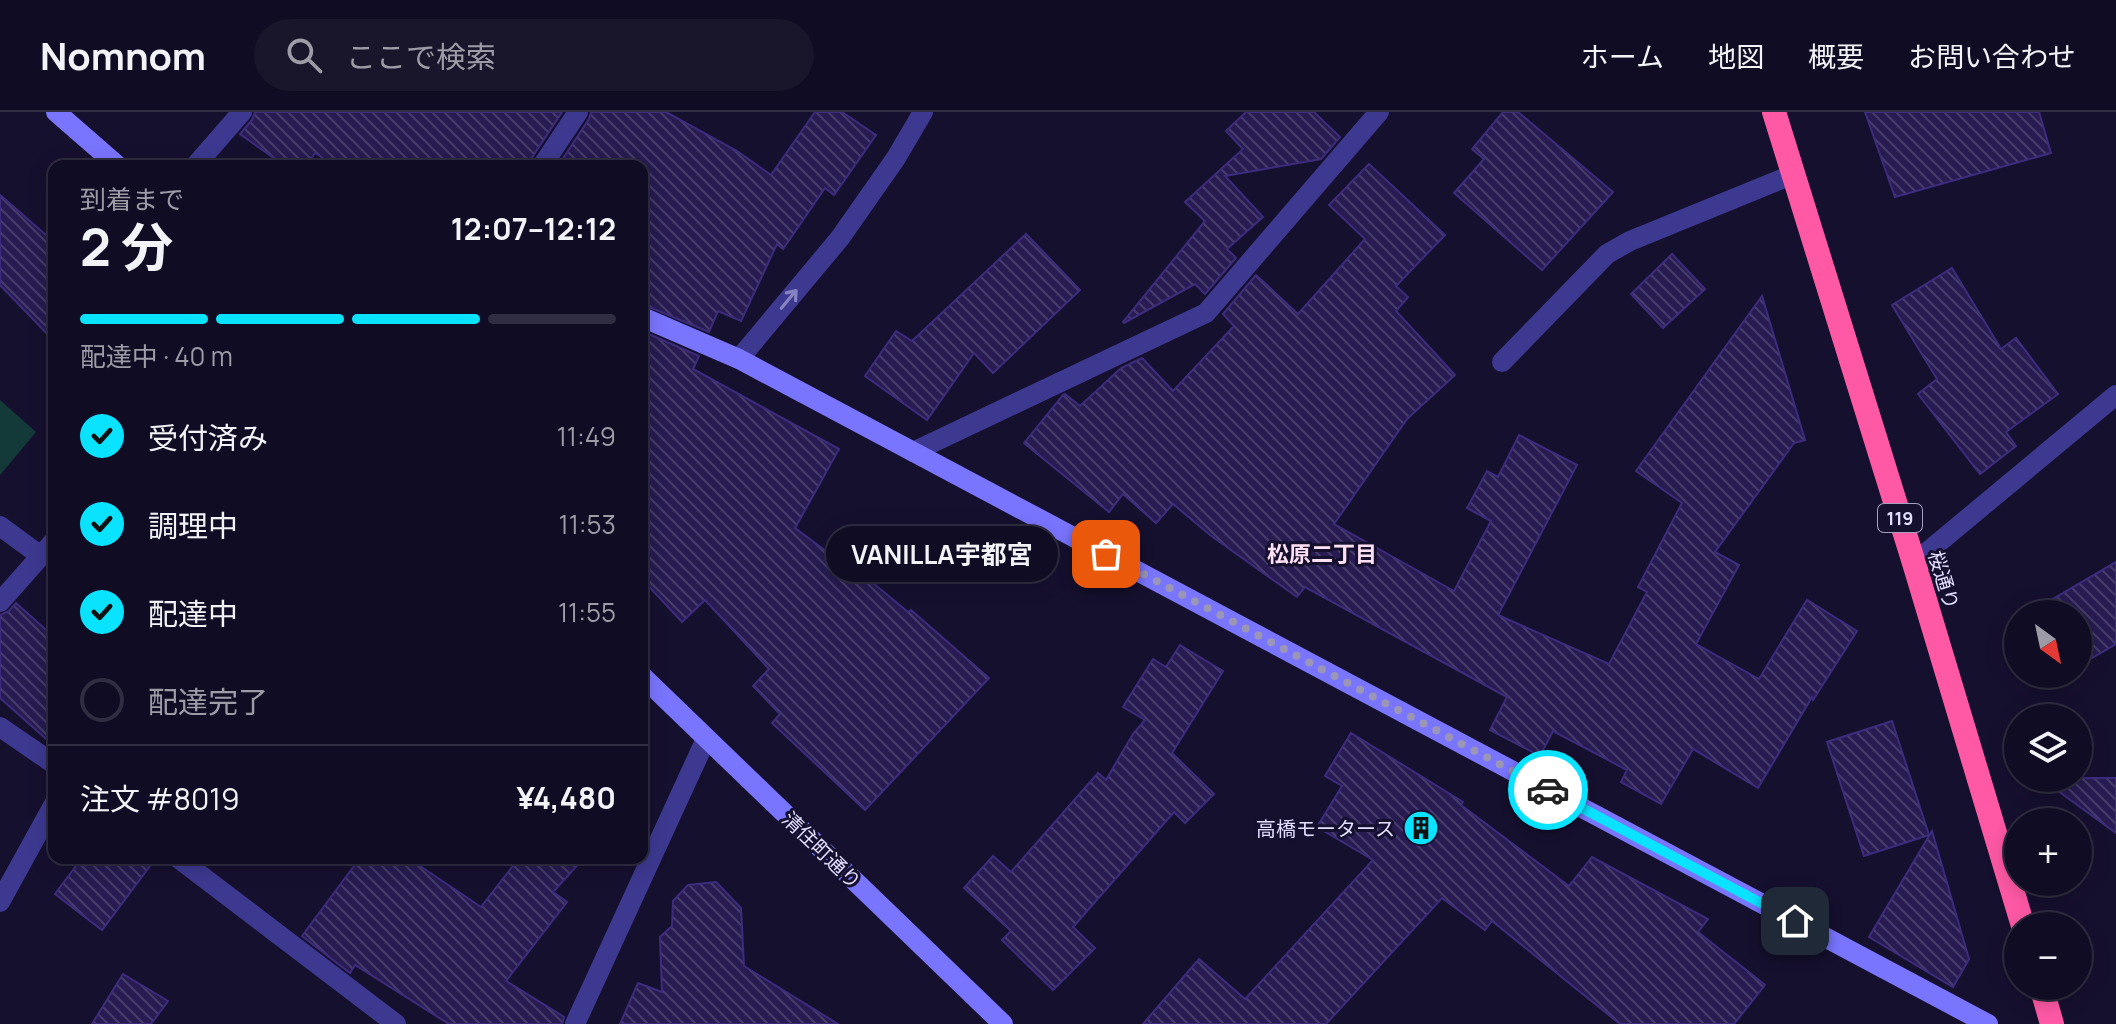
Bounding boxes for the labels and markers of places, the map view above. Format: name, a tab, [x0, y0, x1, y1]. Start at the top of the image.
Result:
pin	[1072, 520, 1140, 588]
callout: VANILLA宇都宮	[826, 526, 1058, 582]
building icon: 高橋モータース	[1402, 809, 1440, 847]
place label: 高橋モータース	[1256, 815, 1395, 842]
pin	[1761, 887, 1829, 955]

